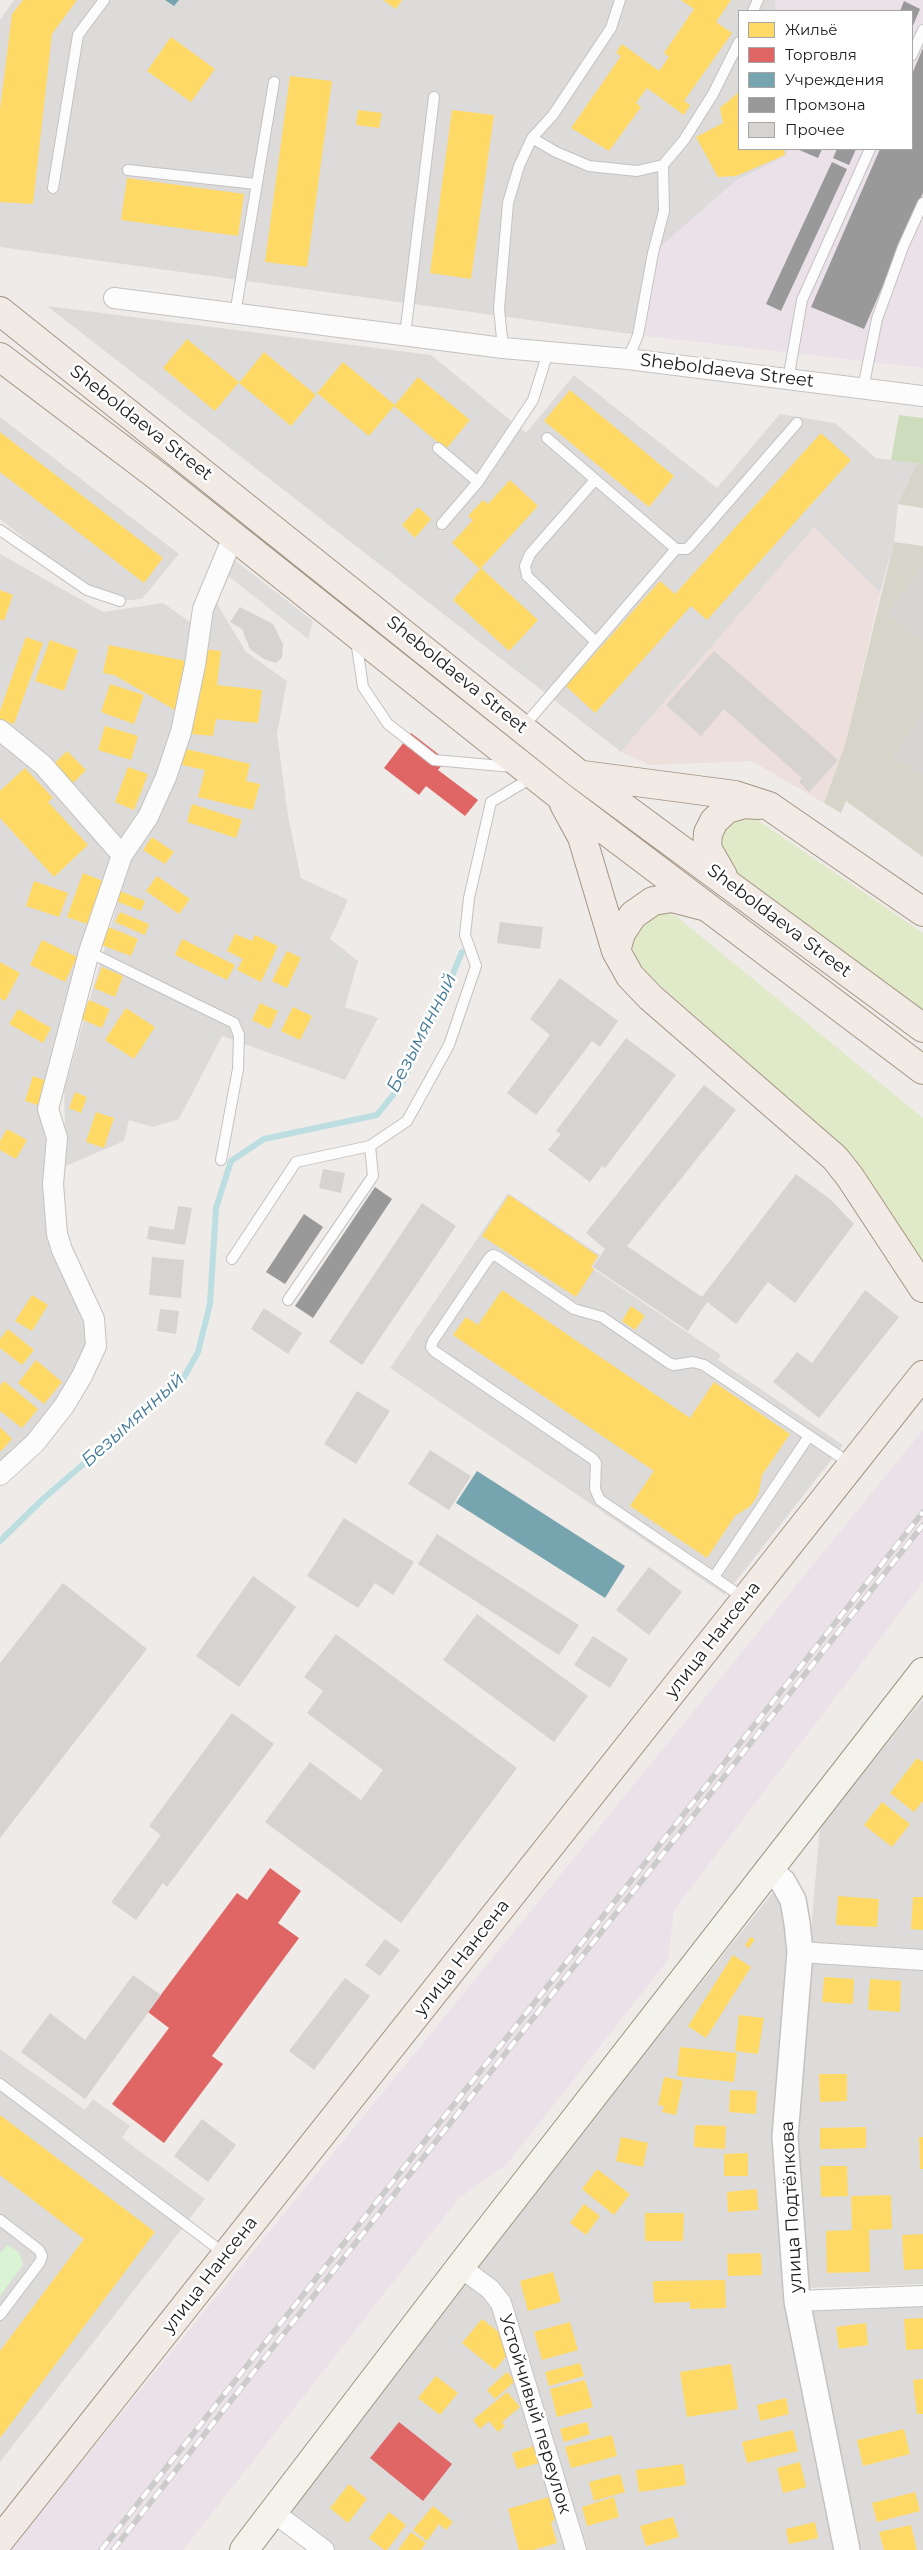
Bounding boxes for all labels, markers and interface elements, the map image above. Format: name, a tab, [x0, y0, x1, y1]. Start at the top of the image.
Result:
legend	[738, 10, 913, 150]
text: Жильё	[785, 20, 838, 39]
text: Торговля	[785, 45, 857, 64]
text: Учреждения	[785, 70, 884, 89]
text: Промзона	[785, 95, 865, 114]
text: Прочее	[785, 120, 845, 139]
street label: Sheboldaeva Street	[639, 350, 815, 392]
street label: Sheboldaeva Street	[65, 361, 217, 485]
street label: Sheboldaeva Street	[382, 612, 532, 738]
street label: Sheboldaeva Street	[703, 860, 855, 982]
water label: Безымянный	[382, 970, 462, 1096]
water label: Безымянный	[77, 1368, 189, 1472]
street label: улица Нансена	[661, 1577, 765, 1703]
street label: улица Нансена	[410, 1895, 514, 2021]
street label: улица Подтёлкова	[777, 2120, 807, 2294]
street label: улица Нансена	[158, 2212, 262, 2338]
street label: Устойчивый переулок	[494, 2311, 576, 2517]

